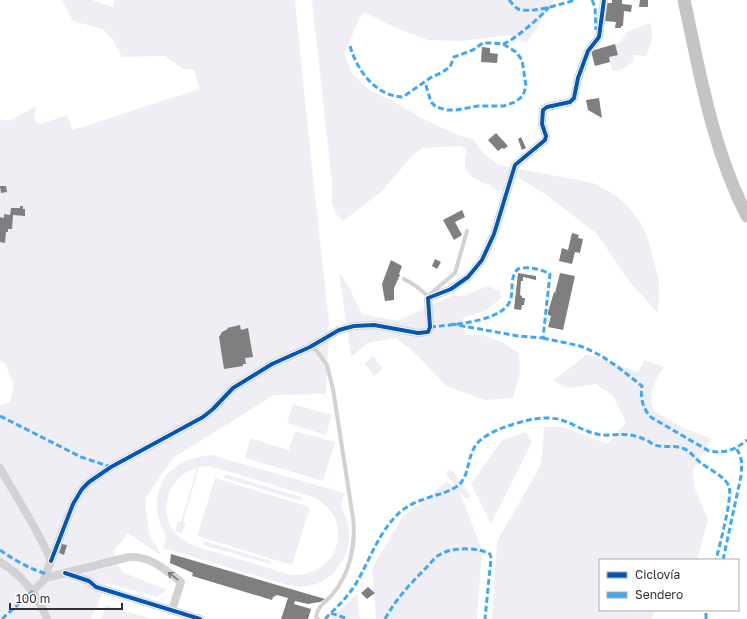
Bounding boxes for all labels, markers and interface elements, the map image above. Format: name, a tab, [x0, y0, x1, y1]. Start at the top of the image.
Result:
legend	[599, 559, 739, 611]
text: Ciclovía	[635, 567, 680, 582]
one-way arrow	[168, 572, 179, 581]
scale bar	[10, 585, 122, 611]
text: Sendero	[635, 587, 683, 602]
text: 100 m	[16, 591, 50, 606]

